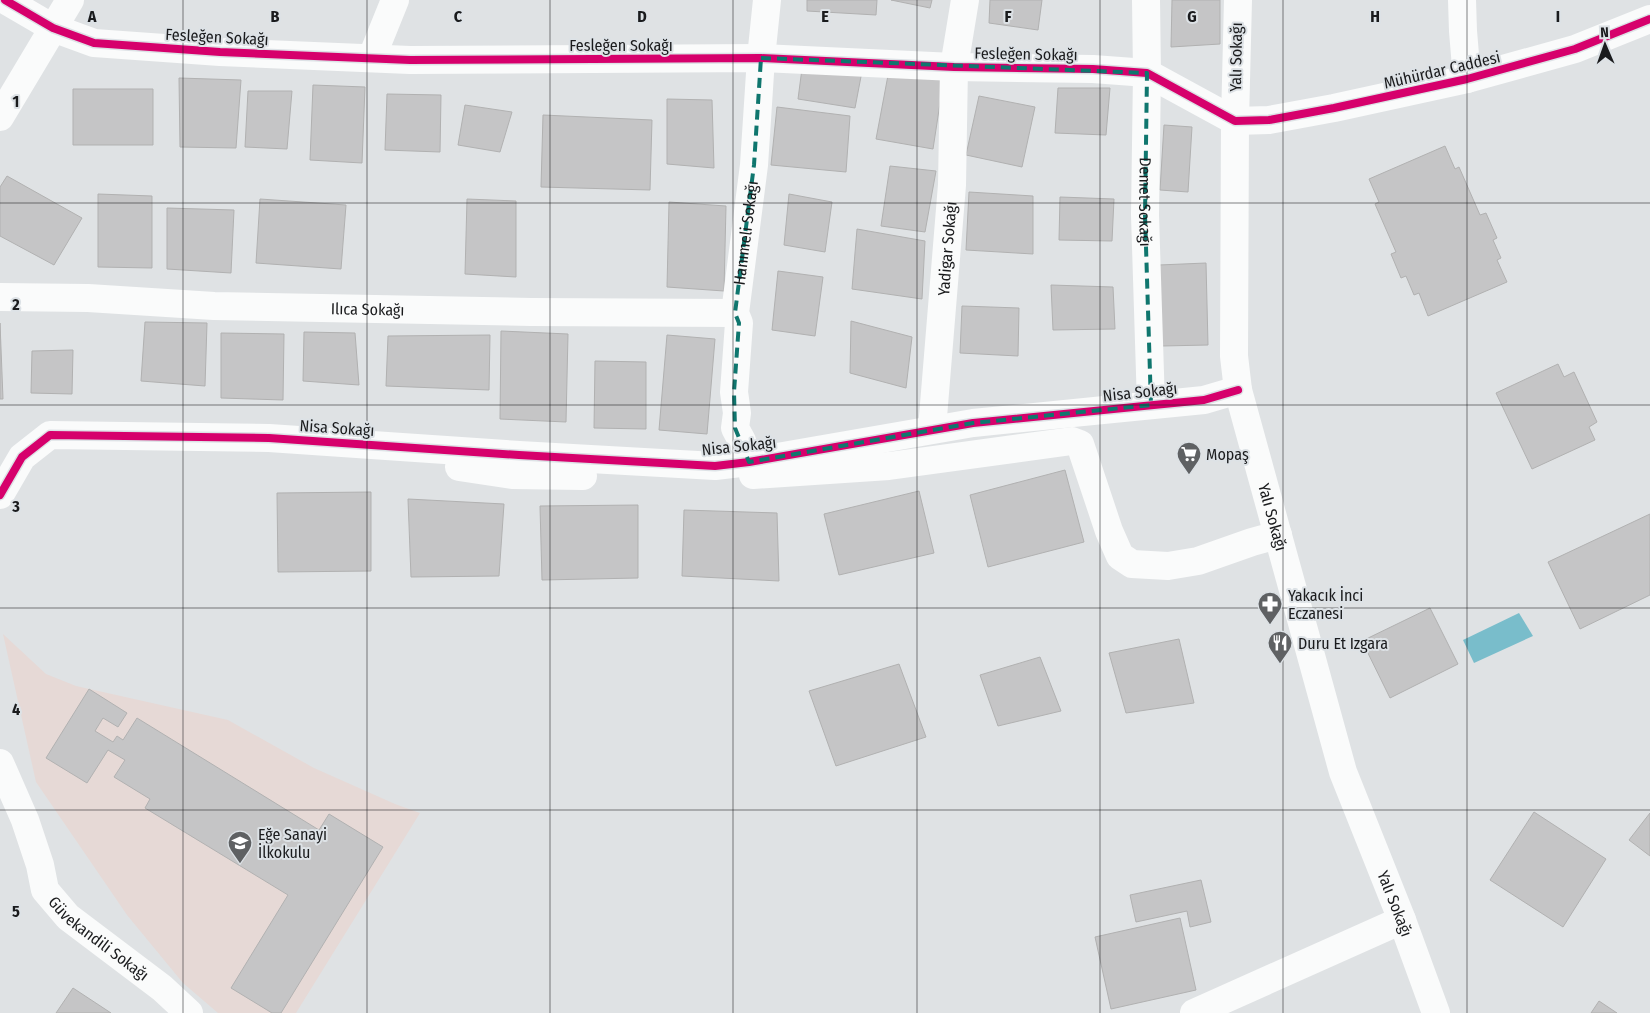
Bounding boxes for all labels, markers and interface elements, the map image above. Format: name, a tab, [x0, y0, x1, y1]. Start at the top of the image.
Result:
text: A	[87, 7, 97, 26]
text: B	[271, 7, 280, 26]
text: C	[454, 7, 463, 26]
text: D	[637, 7, 647, 26]
text: E	[821, 7, 829, 26]
text: F	[1004, 7, 1012, 26]
text: G	[1187, 7, 1197, 26]
text: H	[1370, 7, 1380, 26]
text: I	[1556, 7, 1560, 26]
north arrow	[1580, 20, 1630, 70]
street label: Yalı Sokağı	[1226, 22, 1246, 92]
text: N	[1600, 24, 1609, 41]
street label: Fesleğen Sokağı	[165, 25, 269, 49]
street label: Fesleğen Sokağı	[569, 36, 673, 55]
street label: Fesleğen Sokağı	[974, 44, 1078, 64]
street label: Mühürdar Caddesi	[1382, 47, 1502, 93]
text: 1	[13, 92, 19, 111]
street label: Demet Sokağı	[1135, 157, 1155, 247]
street label: Hanımeli Sokağı	[729, 180, 761, 286]
street label: Yadigar Sokağı	[933, 201, 960, 296]
text: 2	[11, 295, 20, 314]
street label: Ilıca Sokağı	[331, 299, 405, 319]
street label: Nisa Sokağı	[1102, 379, 1178, 405]
street label: Nisa Sokağı	[299, 416, 375, 440]
street label: Nisa Sokağı	[701, 433, 777, 459]
supermarket icon: Mopaş	[1176, 441, 1202, 475]
place label: Mopaş	[1206, 445, 1249, 464]
street label: Yalı Sokağı	[1255, 481, 1291, 553]
text: 3	[11, 497, 20, 516]
place label: Yakacık İnci Eczanesi	[1288, 586, 1363, 623]
pharmacy icon: Yakacık İnci Eczanesi	[1257, 591, 1283, 625]
restaurant icon: Duru Et Izgara	[1267, 630, 1293, 664]
place label: Duru Et Izgara	[1298, 634, 1388, 653]
text: 4	[12, 700, 20, 719]
place label: Eğe Sanayi İlkokulu	[258, 825, 327, 862]
school or university icon: Eğe Sanayi İlkokulu	[227, 830, 253, 864]
street label: Yalı Sokağı	[1374, 868, 1417, 939]
street label: Güvekandili Sokağı	[45, 892, 153, 984]
text: 5	[12, 902, 20, 921]

